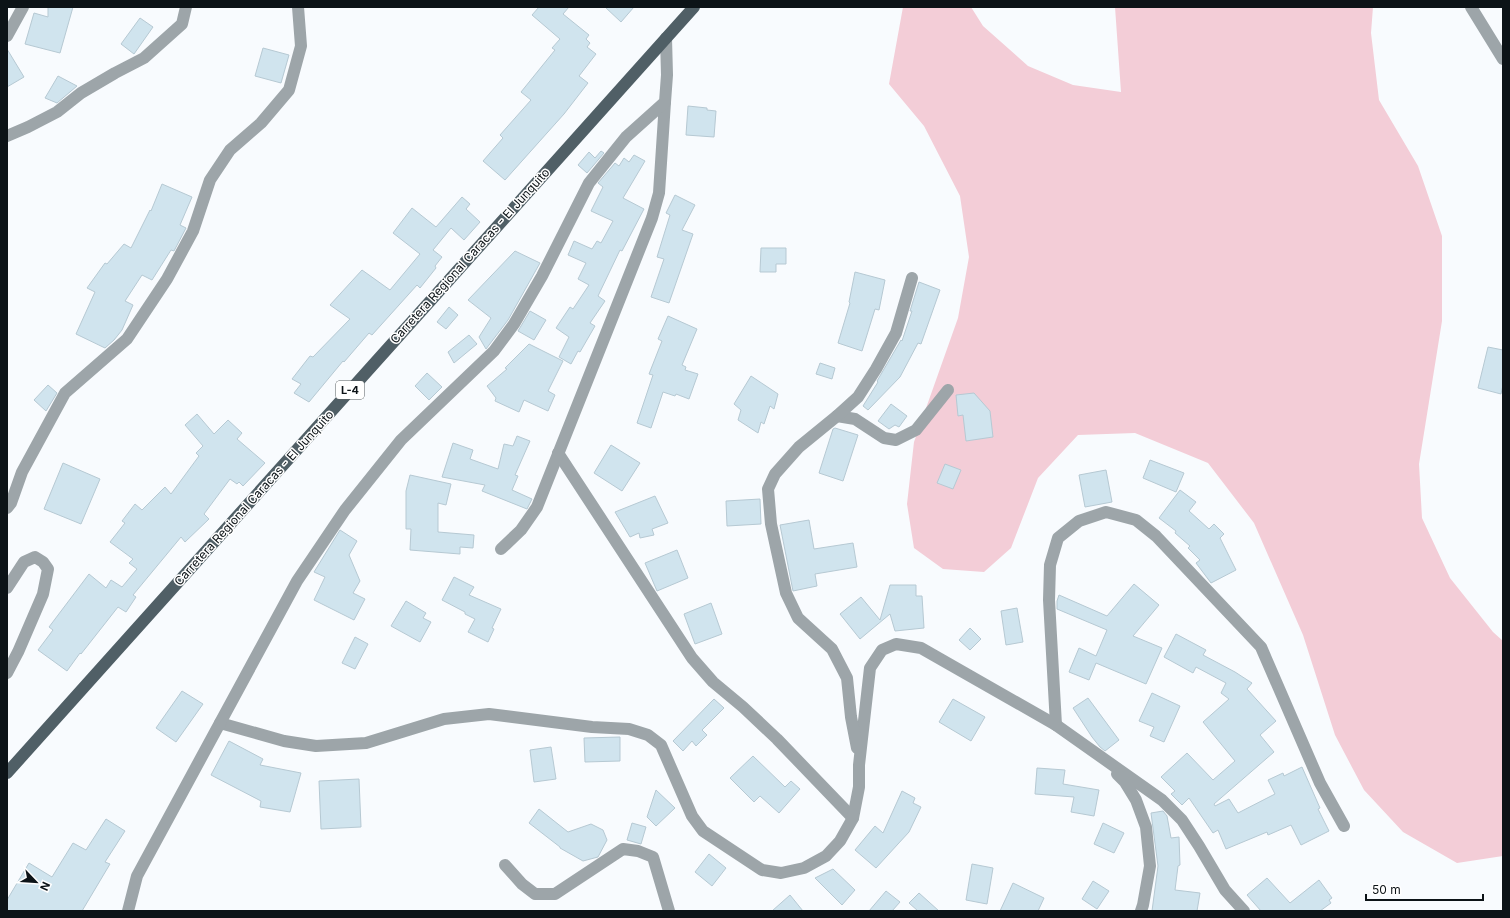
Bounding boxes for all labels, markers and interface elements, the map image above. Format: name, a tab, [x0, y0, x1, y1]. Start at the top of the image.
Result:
street label: Carretera Regional Caracas - El Junquito	[387, 165, 552, 347]
road number: L-4	[336, 381, 364, 399]
street label: Carretera Regional Caracas - El Junquito	[171, 407, 336, 589]
north arrow	[16, 862, 56, 902]
scale bar	[1366, 876, 1483, 902]
text: N	[37, 879, 53, 893]
text: 50 m	[1372, 882, 1401, 897]

